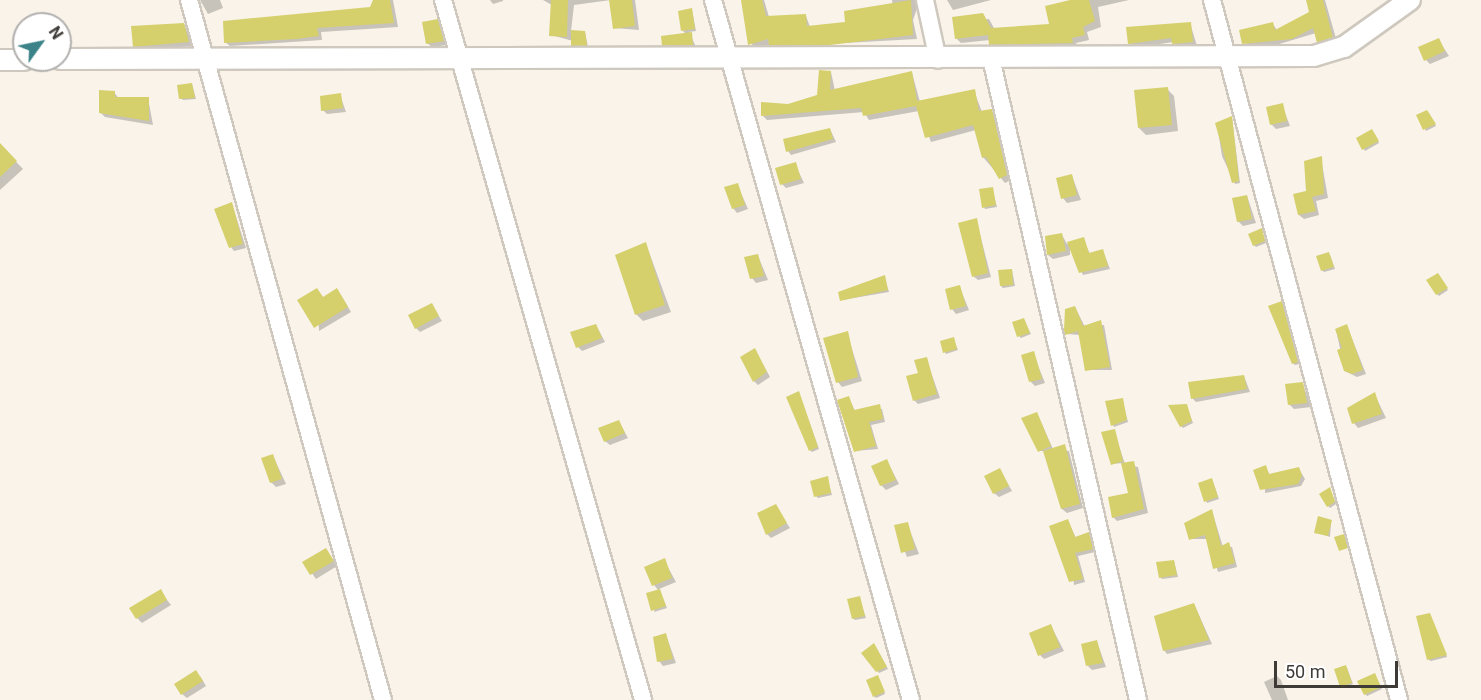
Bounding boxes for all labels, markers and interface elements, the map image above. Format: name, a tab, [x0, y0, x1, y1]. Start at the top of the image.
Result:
north arrow	[12, 12, 72, 72]
text: N	[45, 23, 67, 43]
scale bar	[1277, 649, 1402, 687]
text: 50 m	[1285, 661, 1325, 682]

